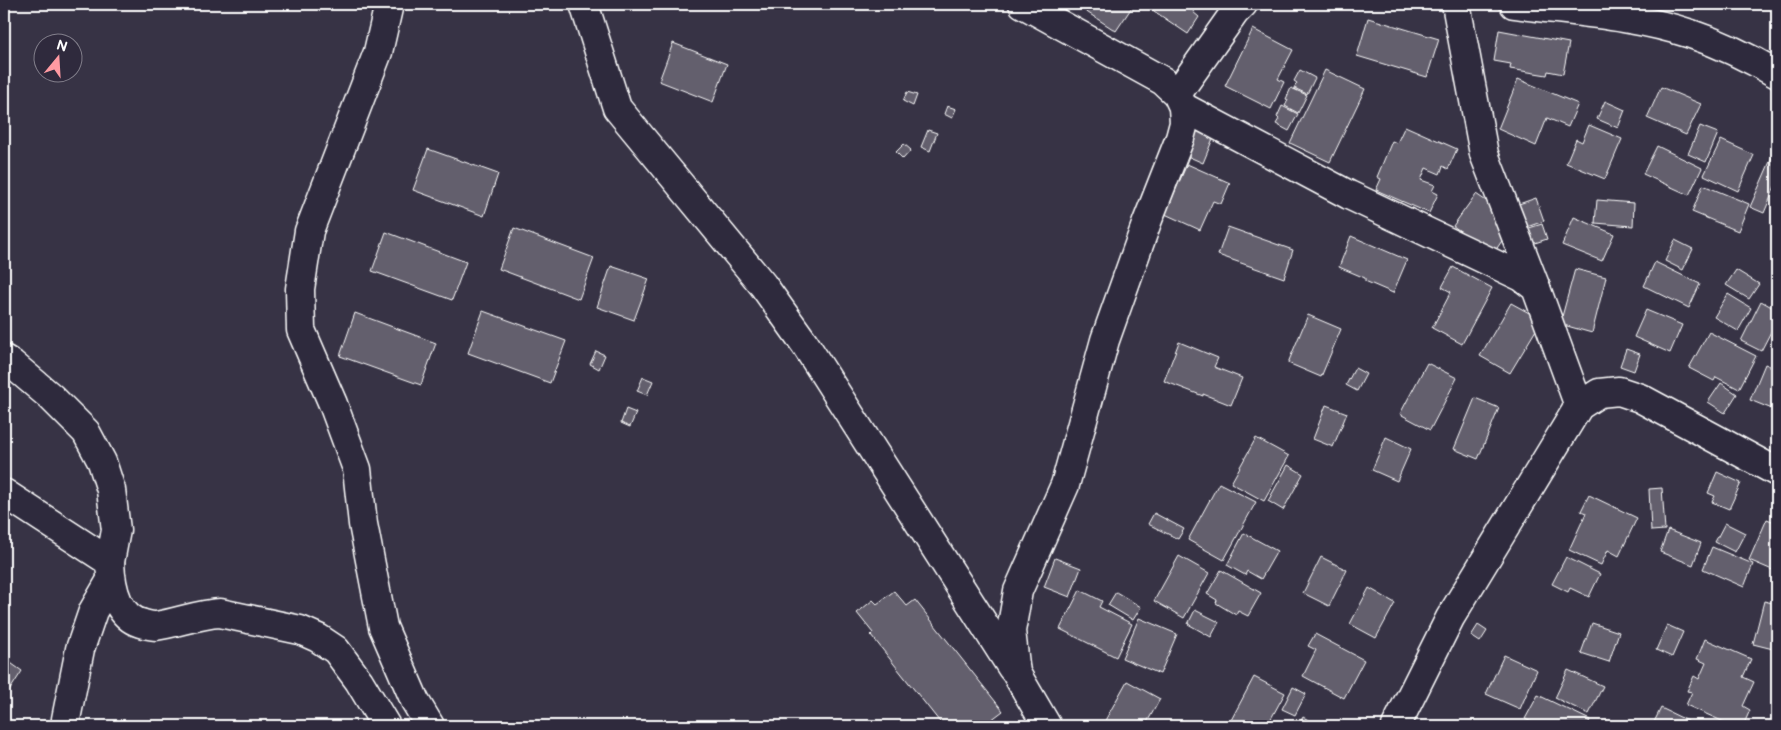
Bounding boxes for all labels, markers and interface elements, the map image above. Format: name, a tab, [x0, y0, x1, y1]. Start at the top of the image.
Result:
north arrow	[32, 32, 82, 82]
text: N	[54, 36, 69, 56]

